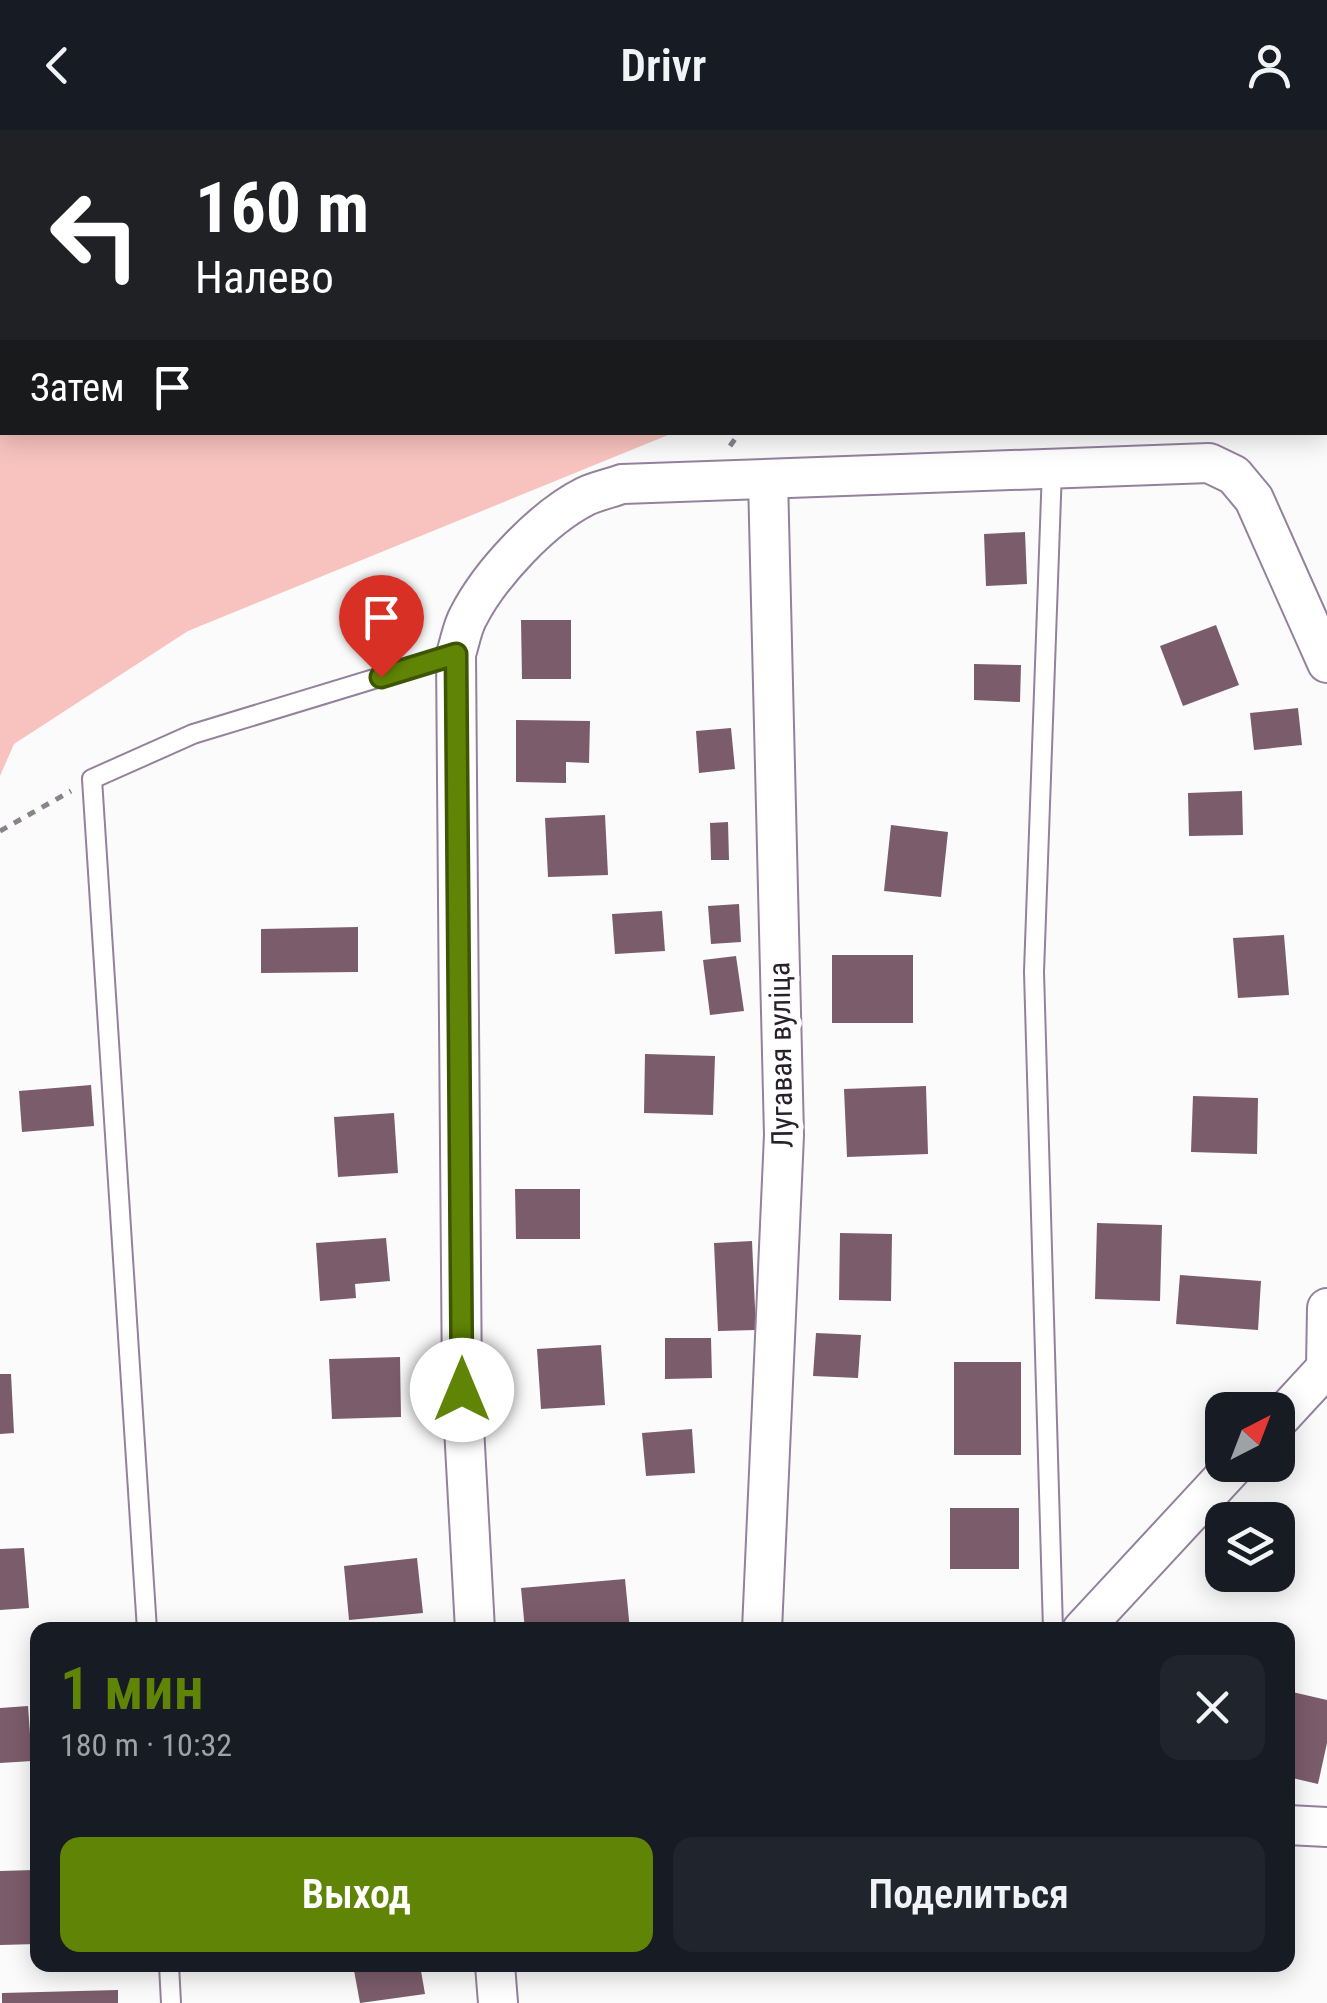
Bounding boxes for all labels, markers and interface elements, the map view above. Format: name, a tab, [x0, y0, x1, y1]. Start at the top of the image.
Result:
icon: back	[30, 38, 85, 93]
icon: person	[1242, 38, 1297, 93]
text: Drivr	[621, 39, 706, 92]
text: 160 m	[195, 167, 369, 249]
icon: left	[30, 170, 160, 300]
text: Налево	[195, 251, 334, 304]
icon: arrive	[145, 360, 200, 415]
text: Затем	[30, 366, 125, 410]
pin	[339, 575, 424, 678]
icon: arrive	[354, 590, 409, 645]
street label: Лугавая вуліца	[761, 961, 800, 1149]
position arrow	[410, 1338, 514, 1442]
north arrow	[1205, 1392, 1295, 1482]
map controls	[1205, 1392, 1295, 1592]
button: layers	[1205, 1502, 1295, 1592]
text: 1 мин	[60, 1653, 204, 1724]
button: close	[1160, 1655, 1265, 1760]
text: 180 m · 10:32	[60, 1726, 232, 1764]
button: Выход	[60, 1837, 653, 1952]
button: Поделиться	[673, 1837, 1265, 1952]

